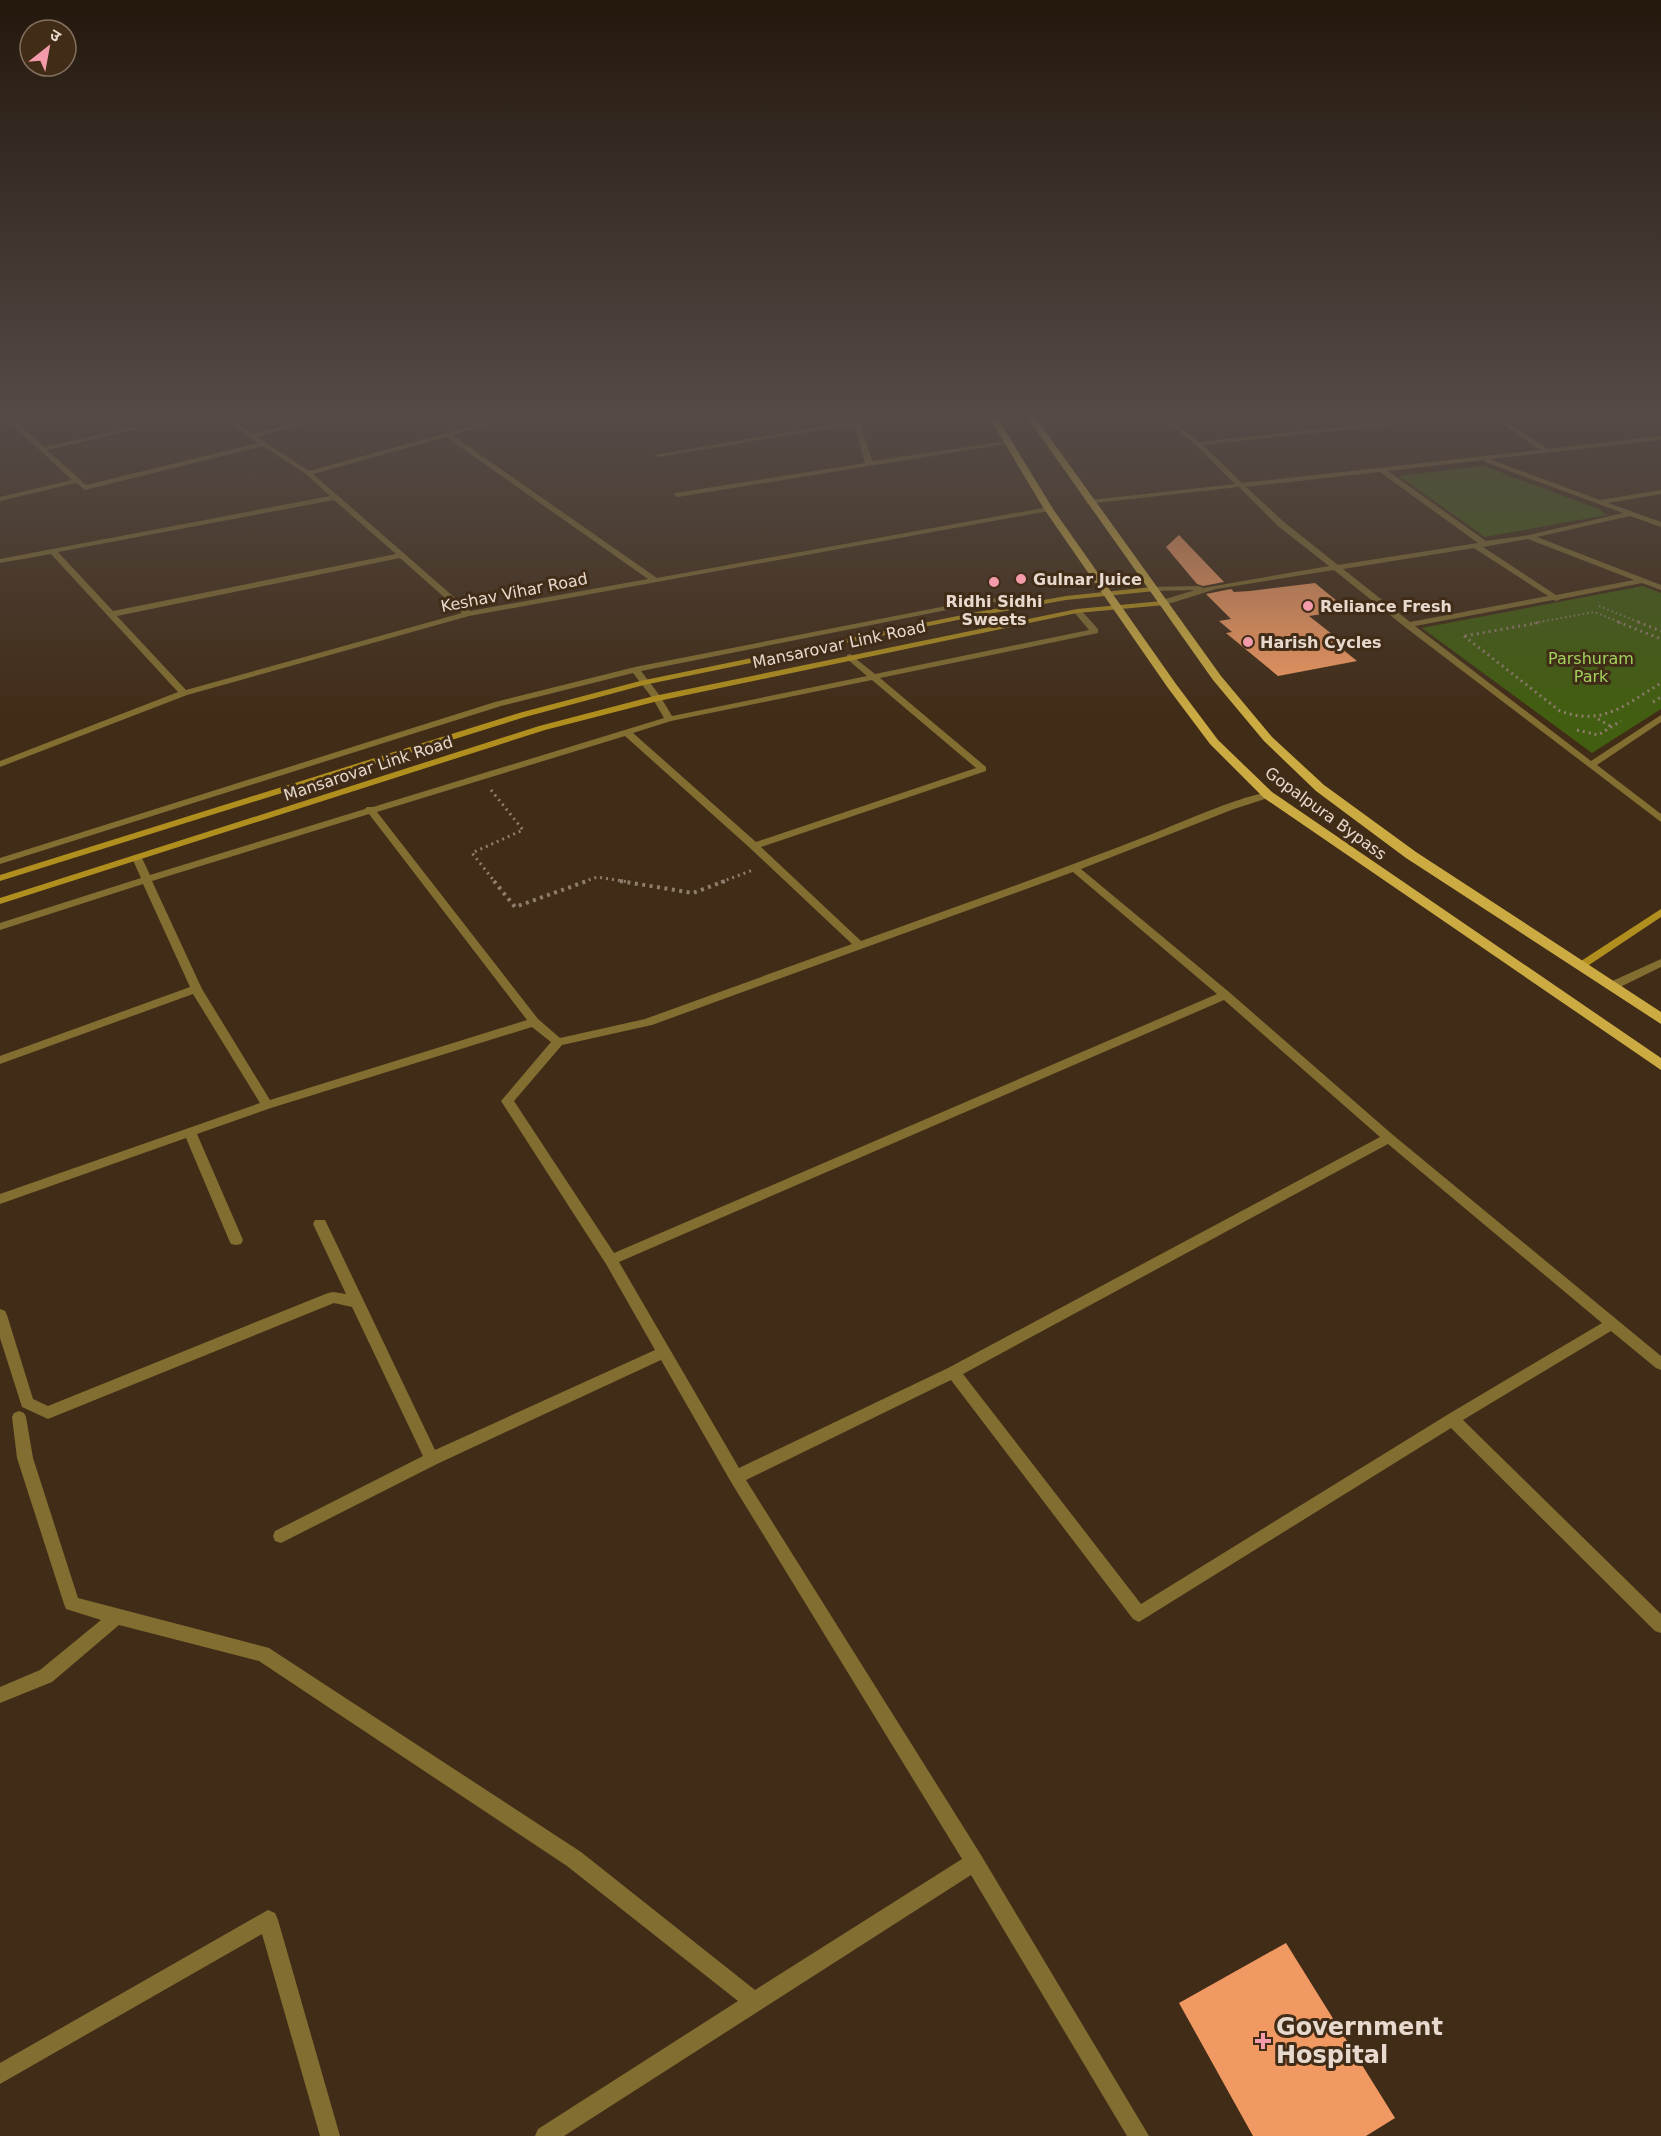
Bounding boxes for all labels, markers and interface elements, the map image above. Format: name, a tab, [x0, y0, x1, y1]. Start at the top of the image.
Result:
north arrow	[18, 18, 78, 78]
text: उ	[47, 25, 65, 46]
street label: Keshav Vihar Road	[439, 569, 589, 616]
place label: Gulnar Juice	[1033, 570, 1142, 589]
marker: Gulnar Juice	[1014, 572, 1028, 586]
marker: Ridhi Sidhi Sweets	[987, 575, 1001, 589]
place label: Ridhi Sidhi Sweets	[945, 592, 1043, 629]
place label: Reliance Fresh	[1320, 597, 1452, 616]
marker: Reliance Fresh	[1301, 599, 1315, 613]
street label: Mansarovar Link Road	[751, 617, 928, 672]
place label: Harish Cycles	[1260, 633, 1382, 652]
marker: Harish Cycles	[1241, 635, 1255, 649]
park label: Parshuram Park	[1548, 649, 1634, 686]
street label: Mansarovar Link Road	[281, 732, 455, 805]
street label: Gopalpura Bypass	[1261, 763, 1390, 864]
place label: Government Hospital	[1276, 2013, 1443, 2069]
marker: Government Hospital	[1254, 2032, 1272, 2050]

